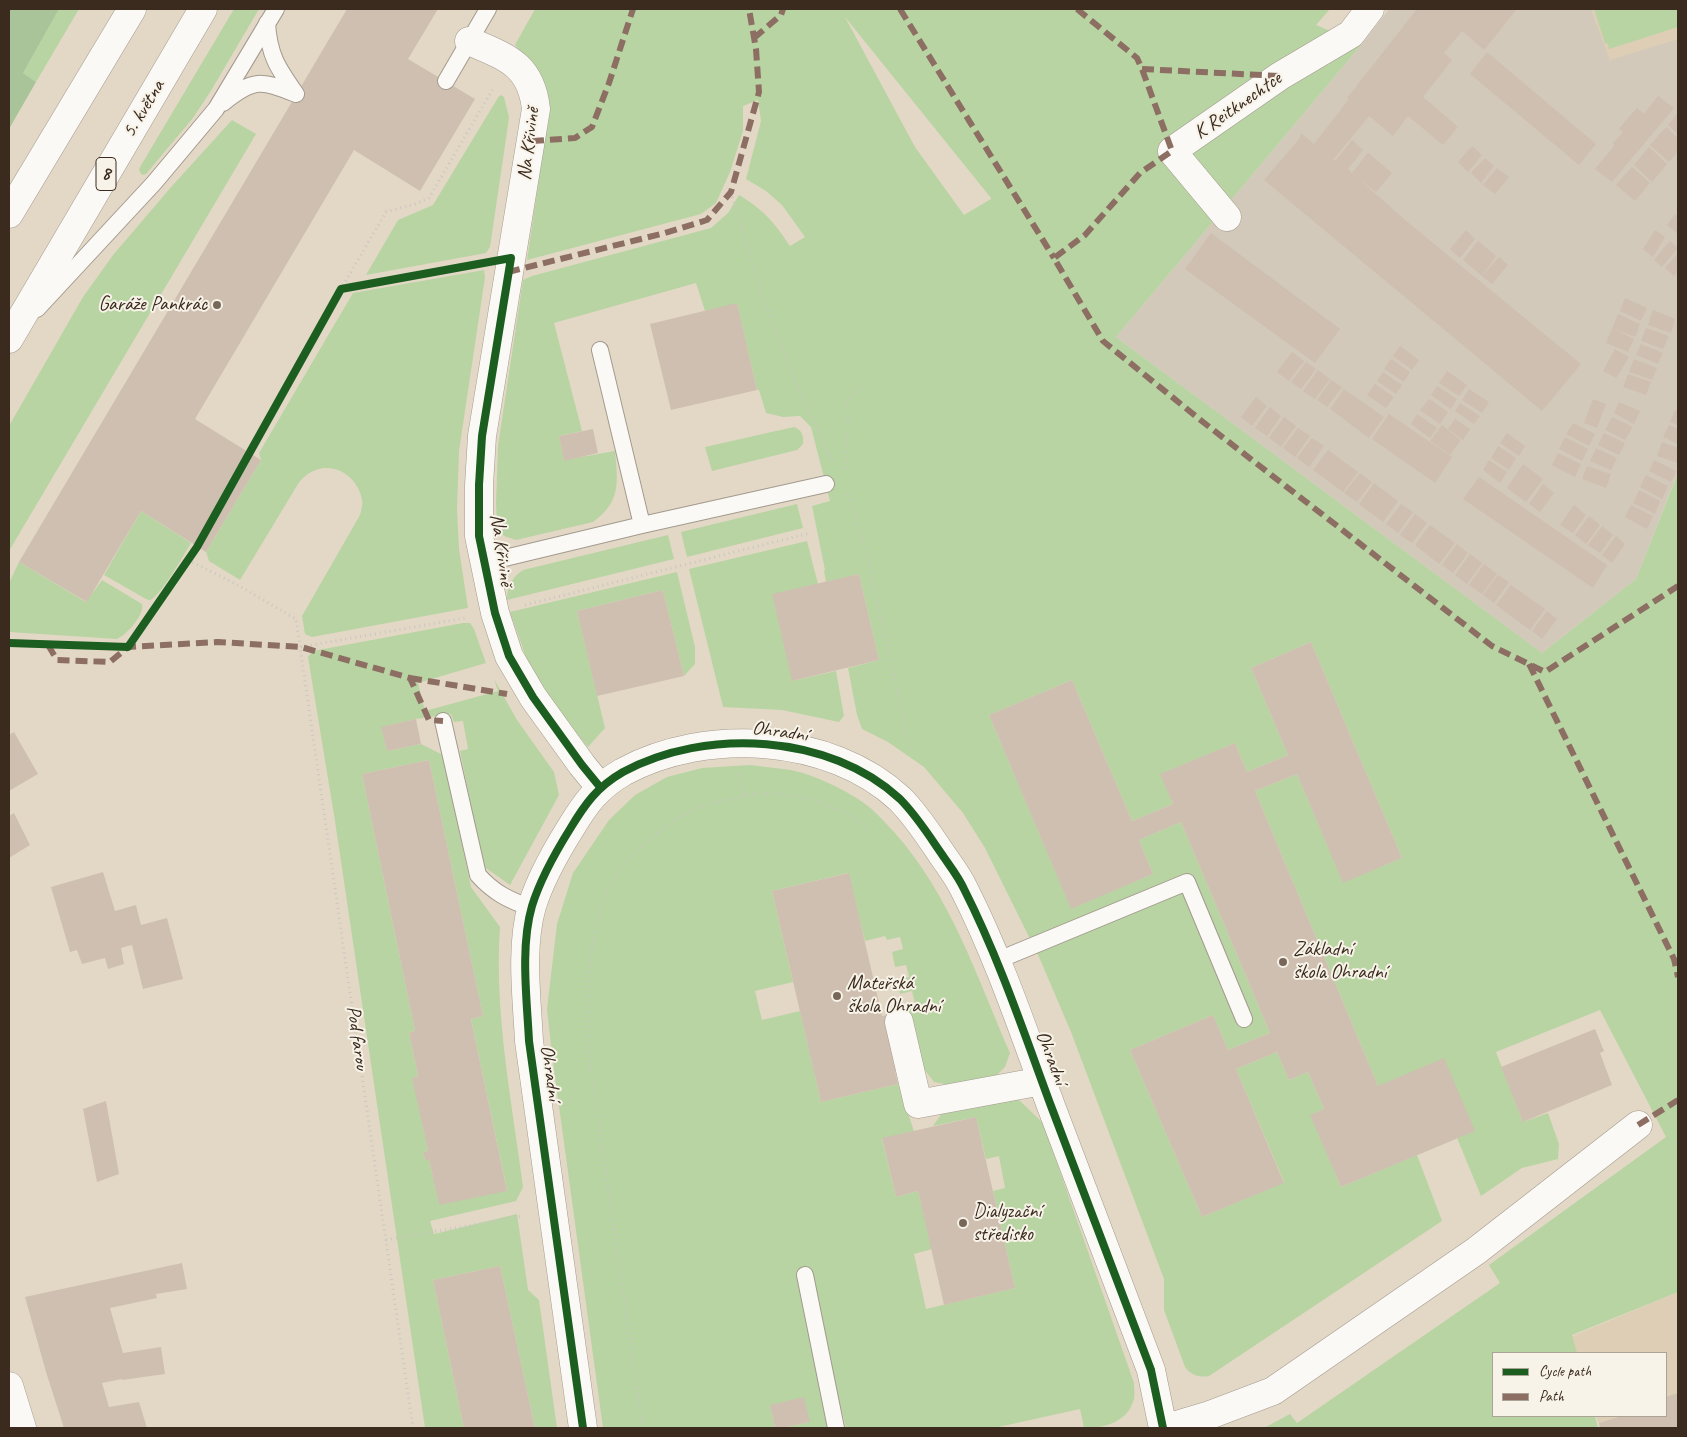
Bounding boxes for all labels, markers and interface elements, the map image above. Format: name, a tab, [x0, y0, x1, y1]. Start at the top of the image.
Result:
street label: K Reitknechtce	[1190, 67, 1286, 145]
street label: 5. května	[118, 76, 170, 142]
street label: Na Křivině	[513, 107, 545, 181]
road number: 8	[96, 157, 116, 190]
place label: Garáže Pankrác	[98, 293, 207, 317]
marker: Garáže Pankrác	[211, 299, 223, 311]
street label: Na Křivině	[484, 512, 518, 588]
street label: Ohradní	[751, 716, 809, 748]
place label: Základní škola Ohradní	[1293, 938, 1387, 985]
marker: Základní škola Ohradní	[1277, 956, 1289, 968]
place label: Mateřská škola Ohradní	[847, 972, 941, 1019]
marker: Mateřská škola Ohradní	[831, 990, 843, 1002]
street label: Pod farou	[341, 1004, 373, 1072]
street label: Ohradní	[1030, 1028, 1072, 1088]
street label: Ohradní	[534, 1044, 566, 1102]
place label: Dialyzační středisko	[973, 1200, 1041, 1247]
marker: Dialyzační středisko	[957, 1217, 969, 1229]
legend	[1492, 1352, 1667, 1417]
text: Cycle path	[1539, 1362, 1591, 1381]
text: Path	[1539, 1387, 1564, 1406]

